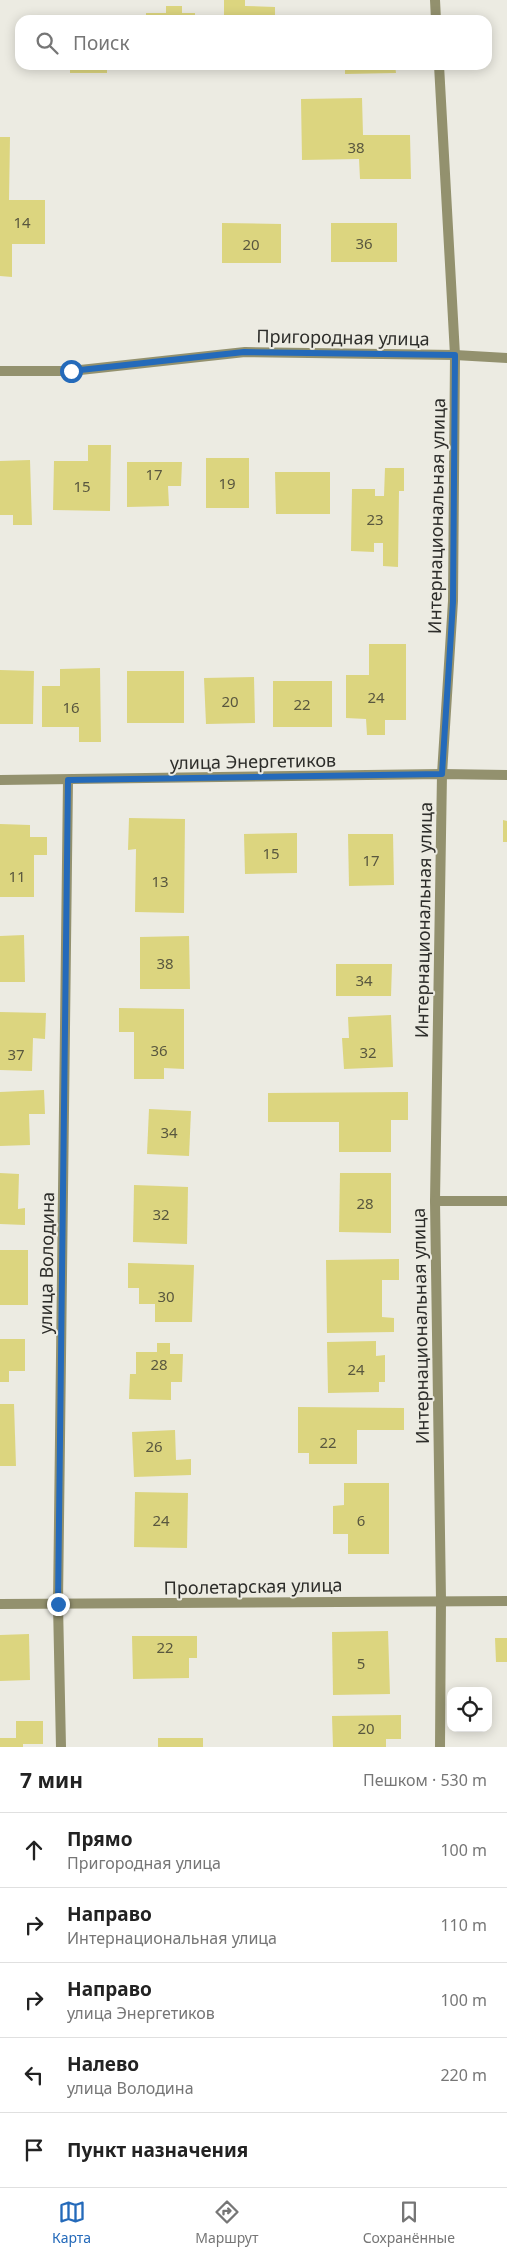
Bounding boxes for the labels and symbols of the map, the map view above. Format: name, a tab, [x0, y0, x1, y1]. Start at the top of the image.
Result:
house number: 38	[347, 137, 365, 157]
house number: 14	[13, 212, 31, 232]
house number: 36	[355, 233, 373, 253]
house number: 20	[242, 234, 260, 254]
street label: Пригородная улица	[256, 323, 430, 351]
route start	[60, 360, 83, 383]
street label: Интернациональная улица	[422, 398, 450, 634]
house number: 17	[145, 464, 163, 484]
house number: 19	[218, 473, 236, 493]
house number: 15	[73, 476, 91, 496]
house number: 23	[366, 509, 384, 529]
house number: 24	[367, 687, 385, 707]
house number: 20	[221, 691, 239, 711]
house number: 22	[293, 694, 311, 714]
house number: 16	[62, 697, 80, 717]
street label: улица Энергетиков	[170, 748, 336, 774]
street label: Интернациональная улица	[409, 802, 437, 1038]
house number: 15	[262, 843, 280, 863]
house number: 17	[362, 850, 380, 870]
house number: 11	[8, 866, 26, 886]
house number: 13	[151, 871, 169, 891]
house number: 38	[156, 953, 174, 973]
house number: 34	[355, 970, 373, 990]
house number: 36	[150, 1040, 168, 1060]
house number: 32	[359, 1042, 377, 1062]
house number: 37	[7, 1044, 25, 1064]
house number: 34	[160, 1122, 178, 1142]
street label: улица Володина	[33, 1192, 59, 1334]
house number: 28	[356, 1193, 374, 1213]
house number: 32	[152, 1204, 170, 1224]
street label: Интернациональная улица	[406, 1208, 434, 1444]
house number: 30	[157, 1286, 175, 1306]
house number: 28	[150, 1354, 168, 1374]
house number: 24	[347, 1359, 365, 1379]
house number: 22	[319, 1432, 337, 1452]
house number: 26	[145, 1436, 163, 1456]
house number: 24	[152, 1510, 170, 1530]
house number: 6	[357, 1510, 365, 1530]
street label: Пролетарская улица	[163, 1572, 343, 1600]
route end	[47, 1593, 70, 1616]
house number: 22	[156, 1637, 174, 1657]
house number: 5	[357, 1653, 365, 1673]
house number: 20	[357, 1718, 375, 1738]

